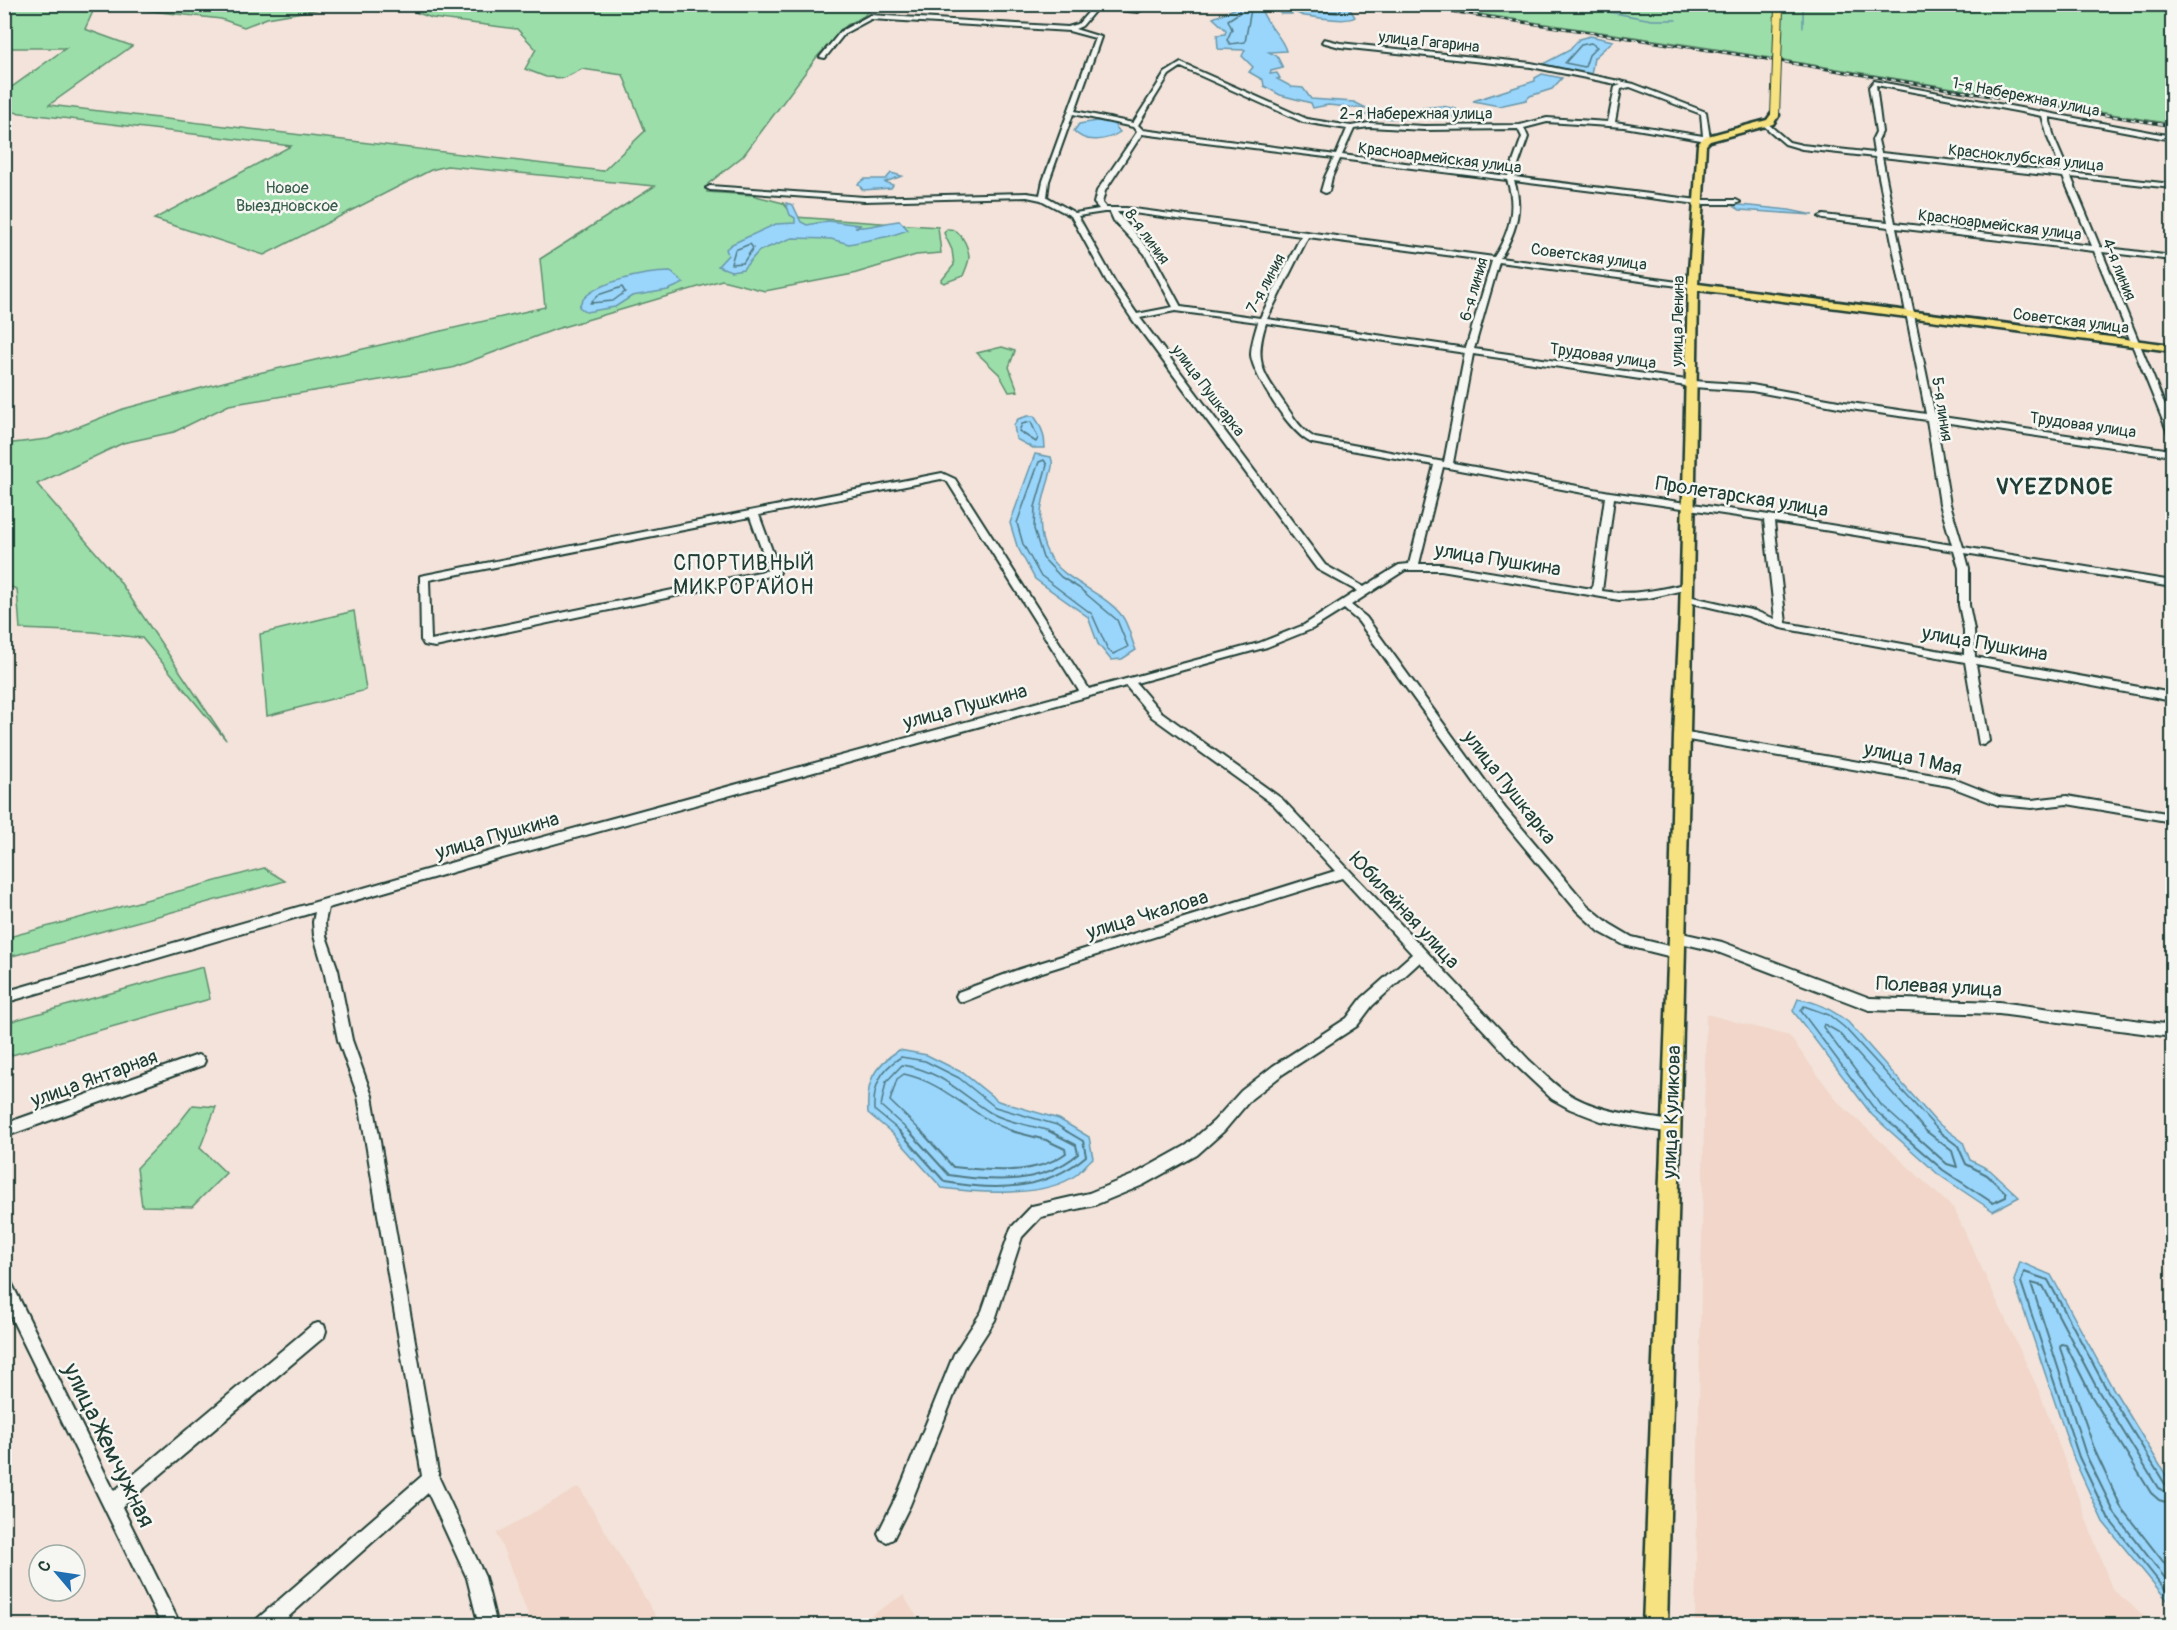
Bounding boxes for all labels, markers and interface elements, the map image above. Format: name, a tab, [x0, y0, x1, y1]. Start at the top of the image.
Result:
street label: улица Гагарина	[1376, 27, 1480, 57]
street label: 1-я Набережная улица	[1950, 73, 2101, 121]
street label: 2-я Набережная улица	[1340, 104, 1492, 124]
street label: Красноармейская улица	[1357, 138, 1523, 178]
street label: Красноклубская улица	[1947, 140, 2105, 176]
park label: Новое Выездновское	[236, 178, 338, 216]
street label: 8-я линия	[1120, 205, 1174, 268]
street label: Красноармейская улица	[1917, 205, 2083, 245]
street label: 4-я линия	[2098, 235, 2141, 303]
street label: Советская улица	[1530, 239, 1648, 275]
street label: 7-я линия	[1242, 250, 1290, 317]
street label: 6-я линия	[1455, 255, 1493, 323]
street label: улица Ленина	[1667, 275, 1689, 368]
street label: Советская улица	[2012, 304, 2130, 338]
street label: Трудовая улица	[1548, 339, 1658, 373]
street label: улица Пушкарка	[1167, 340, 1249, 441]
street label: 5-я линия	[1927, 376, 1957, 443]
street label: Трудовая улица	[2028, 408, 2138, 442]
street label: Пролетарская улица	[1654, 470, 1830, 522]
district label: VYEZDNOE	[1996, 473, 2114, 501]
street label: улица Пушкина	[1432, 537, 1563, 582]
district label: СПОРТИВНЫЙ МИКРОРАЙОН	[673, 550, 815, 601]
street label: улица Пушкина	[1919, 620, 2050, 667]
street label: улица Пушкина	[899, 678, 1030, 735]
street label: улица Пушкарка	[1457, 725, 1562, 849]
street label: улица 1 Мая	[1861, 736, 1964, 781]
street label: улица Пушкина	[432, 806, 562, 865]
street label: Юбилейная улица	[1344, 847, 1465, 974]
street label: улица Чкалова	[1082, 884, 1211, 945]
street label: Полевая улица	[1875, 971, 2002, 1002]
street label: улица Янтарная	[26, 1044, 161, 1113]
street label: улица Куликова	[1657, 1045, 1686, 1180]
street label: улица Жемчужная	[56, 1357, 161, 1532]
north arrow	[27, 1543, 87, 1603]
text: С	[34, 1557, 56, 1575]

